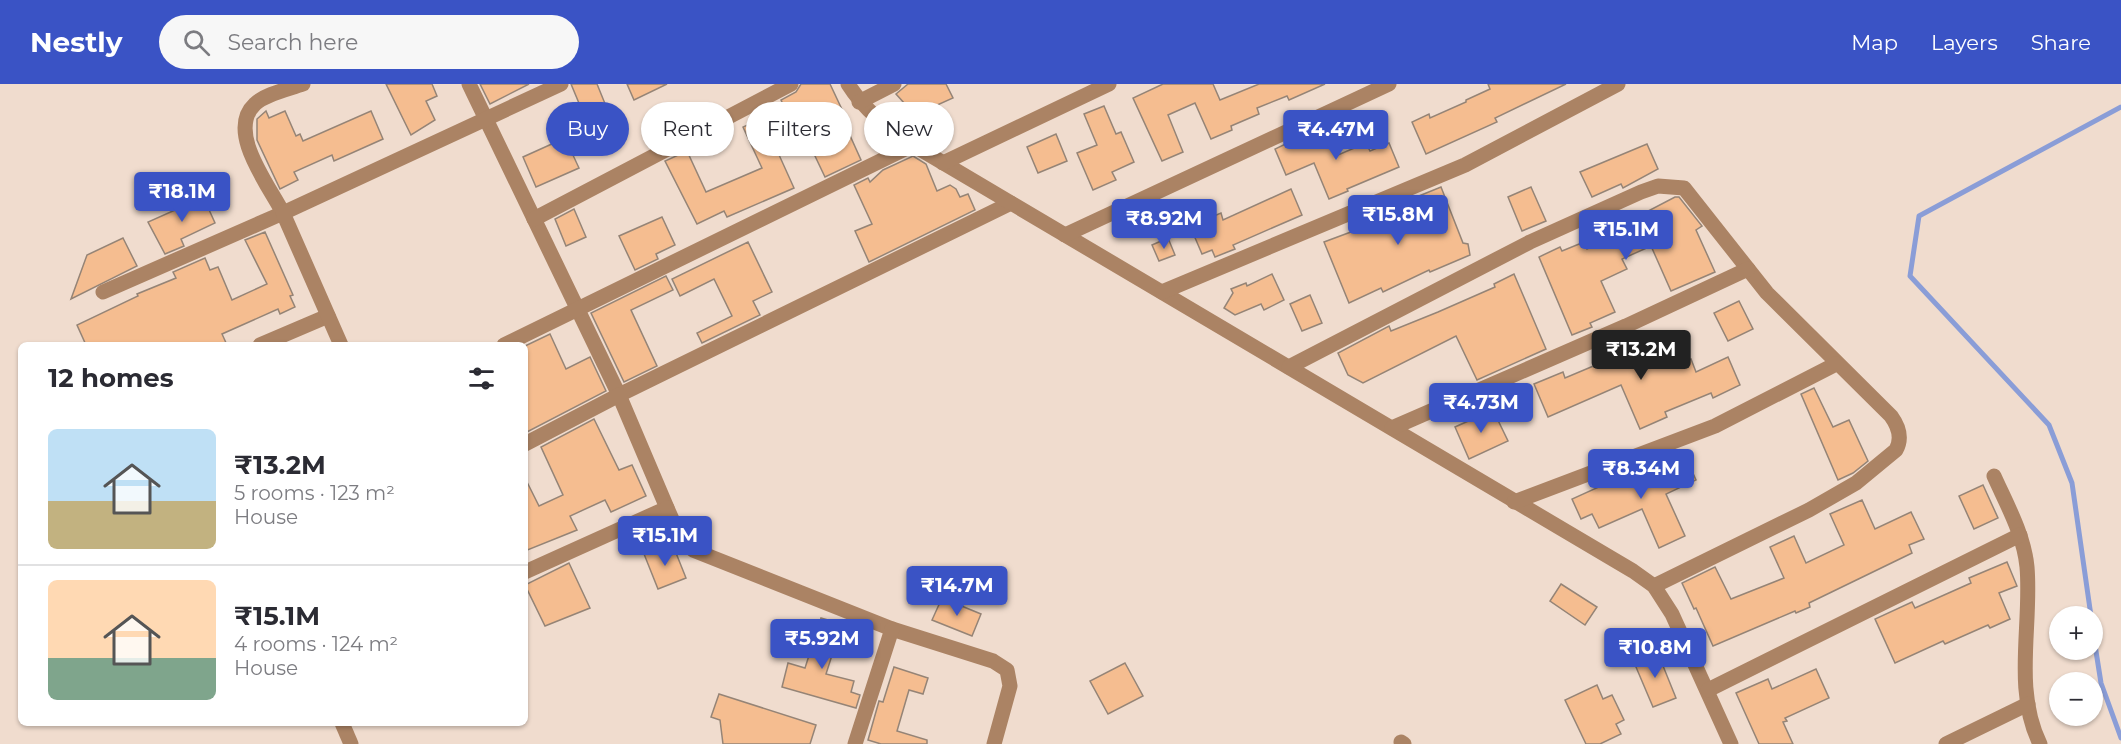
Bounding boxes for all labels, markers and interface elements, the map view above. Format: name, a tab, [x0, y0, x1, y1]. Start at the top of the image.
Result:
search box	[159, 15, 579, 69]
text: Nestly	[30, 25, 123, 59]
icon: search	[180, 26, 213, 59]
text: Search here	[228, 29, 358, 56]
text: Map	[1851, 30, 1898, 55]
text: Layers	[1931, 30, 1998, 55]
text: Share	[2031, 30, 2091, 55]
chip: Buy	[546, 102, 629, 156]
chip: Rent	[641, 102, 734, 156]
chip: Filters	[746, 102, 852, 156]
chip: New	[864, 102, 954, 156]
pin: ₹4.47M	[1287, 110, 1385, 161]
text: ₹4.47M	[1297, 117, 1375, 141]
pin: ₹18.1M	[133, 172, 231, 223]
text: ₹18.1M	[148, 179, 216, 203]
pin: ₹15.8M	[1349, 195, 1447, 246]
pin: ₹8.92M	[1115, 199, 1213, 250]
text: ₹15.8M	[1362, 202, 1434, 226]
text: ₹8.92M	[1126, 206, 1202, 230]
pin: ₹15.1M	[1577, 210, 1675, 261]
text: ₹15.1M	[1593, 217, 1659, 241]
pin: ₹13.2M	[1592, 330, 1690, 381]
text: ₹13.2M	[1606, 337, 1676, 361]
text: 12 homes	[48, 362, 174, 394]
icon: filters	[465, 362, 498, 395]
pin: ₹4.73M	[1432, 383, 1530, 434]
text: ₹4.73M	[1443, 390, 1519, 414]
text: ₹13.2M	[234, 449, 326, 481]
pin: ₹8.34M	[1592, 449, 1690, 500]
icon: home	[96, 453, 168, 525]
text: ₹8.34M	[1602, 456, 1680, 480]
text: 5 rooms · 123 m²	[234, 481, 395, 505]
text: House	[234, 505, 298, 529]
pin: ₹15.1M	[616, 516, 714, 567]
text: ₹15.1M	[632, 523, 698, 547]
pin: ₹14.7M	[908, 566, 1006, 617]
text: ₹14.7M	[920, 573, 994, 597]
text: ₹15.1M	[234, 600, 320, 632]
icon: home	[96, 604, 168, 676]
map controls	[2049, 606, 2103, 726]
button: +	[2049, 606, 2103, 660]
pin: ₹5.92M	[773, 619, 871, 670]
text: ₹5.92M	[784, 626, 860, 650]
pin: ₹10.8M	[1606, 628, 1704, 679]
text: 4 rooms · 124 m²	[234, 632, 398, 656]
text: ₹10.8M	[1618, 635, 1692, 659]
text: House	[234, 656, 298, 680]
button: −	[2049, 672, 2103, 726]

